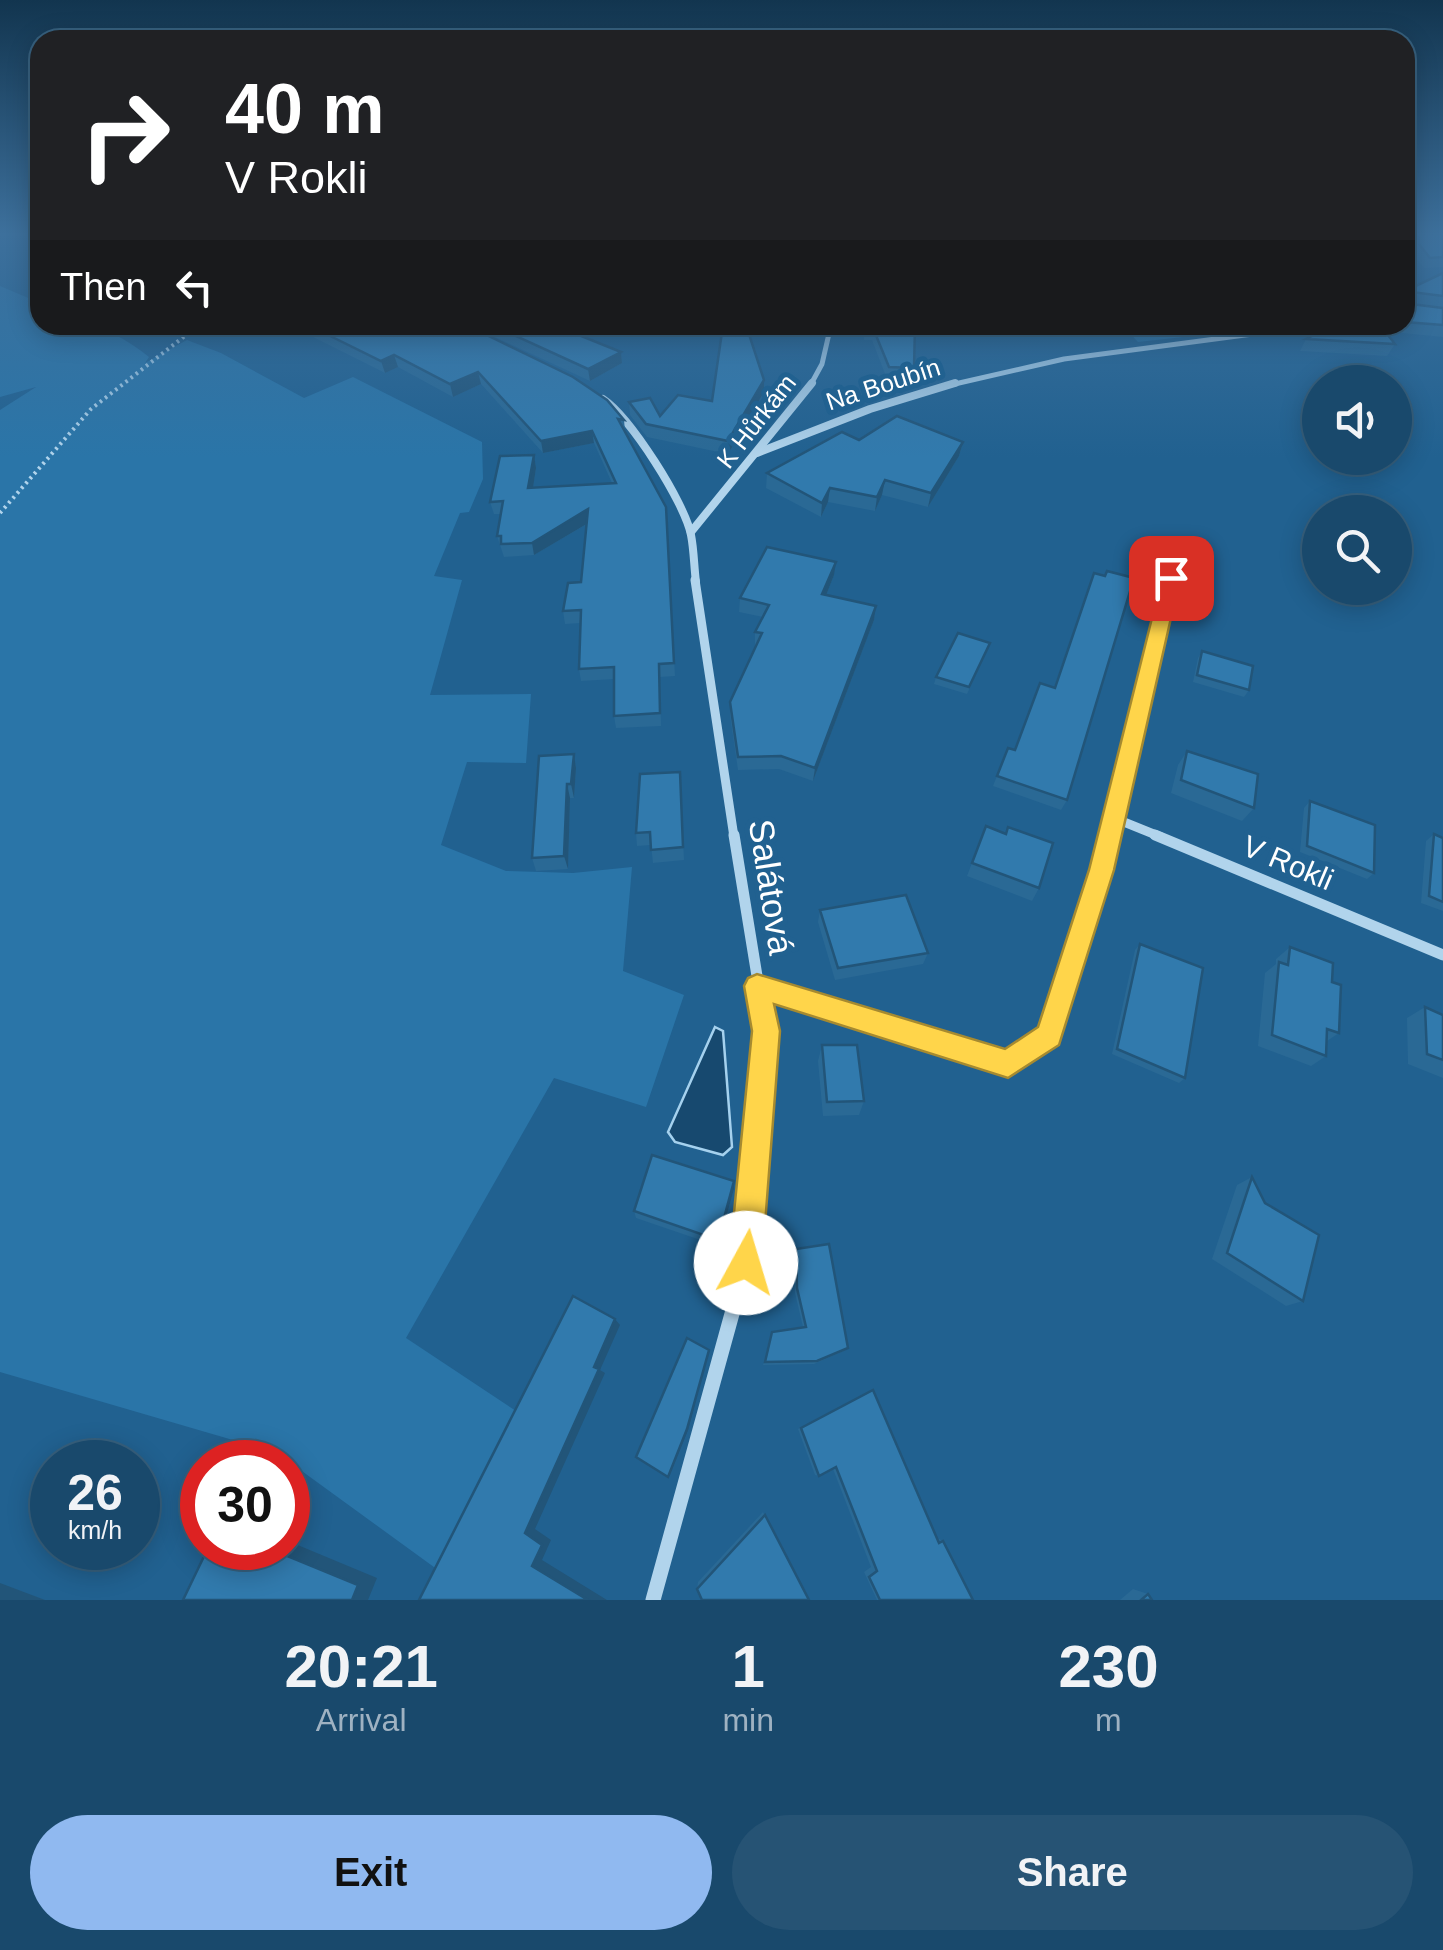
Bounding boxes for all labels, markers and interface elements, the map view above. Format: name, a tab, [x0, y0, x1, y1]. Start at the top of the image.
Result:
icon: right	[60, 70, 190, 200]
text: 40 m	[225, 70, 385, 148]
text: V Rokli	[225, 152, 368, 203]
icon: left	[167, 260, 222, 315]
text: Then	[60, 266, 147, 308]
street label: Na Boubín	[822, 352, 944, 416]
map controls	[1302, 365, 1412, 605]
button: sound	[1302, 365, 1412, 475]
street label: K Hůrkám	[711, 369, 801, 473]
button: search	[1302, 495, 1412, 605]
pin	[1129, 536, 1214, 621]
icon: arrive	[1144, 551, 1199, 606]
street label: Salátová	[742, 817, 801, 958]
street label: V Rokli	[1238, 829, 1338, 896]
position arrow	[694, 1211, 798, 1315]
speed limit sign: 30	[180, 1440, 310, 1570]
text: 26	[67, 1465, 123, 1521]
text: km/h	[68, 1516, 122, 1544]
text: 20:21	[284, 1633, 438, 1700]
text: 1	[731, 1633, 765, 1700]
text: 230	[1058, 1633, 1159, 1700]
text: Arrival	[316, 1702, 407, 1738]
text: min	[722, 1702, 774, 1738]
text: m	[1095, 1702, 1122, 1738]
button: Exit	[30, 1815, 712, 1930]
button: Share	[732, 1815, 1413, 1930]

